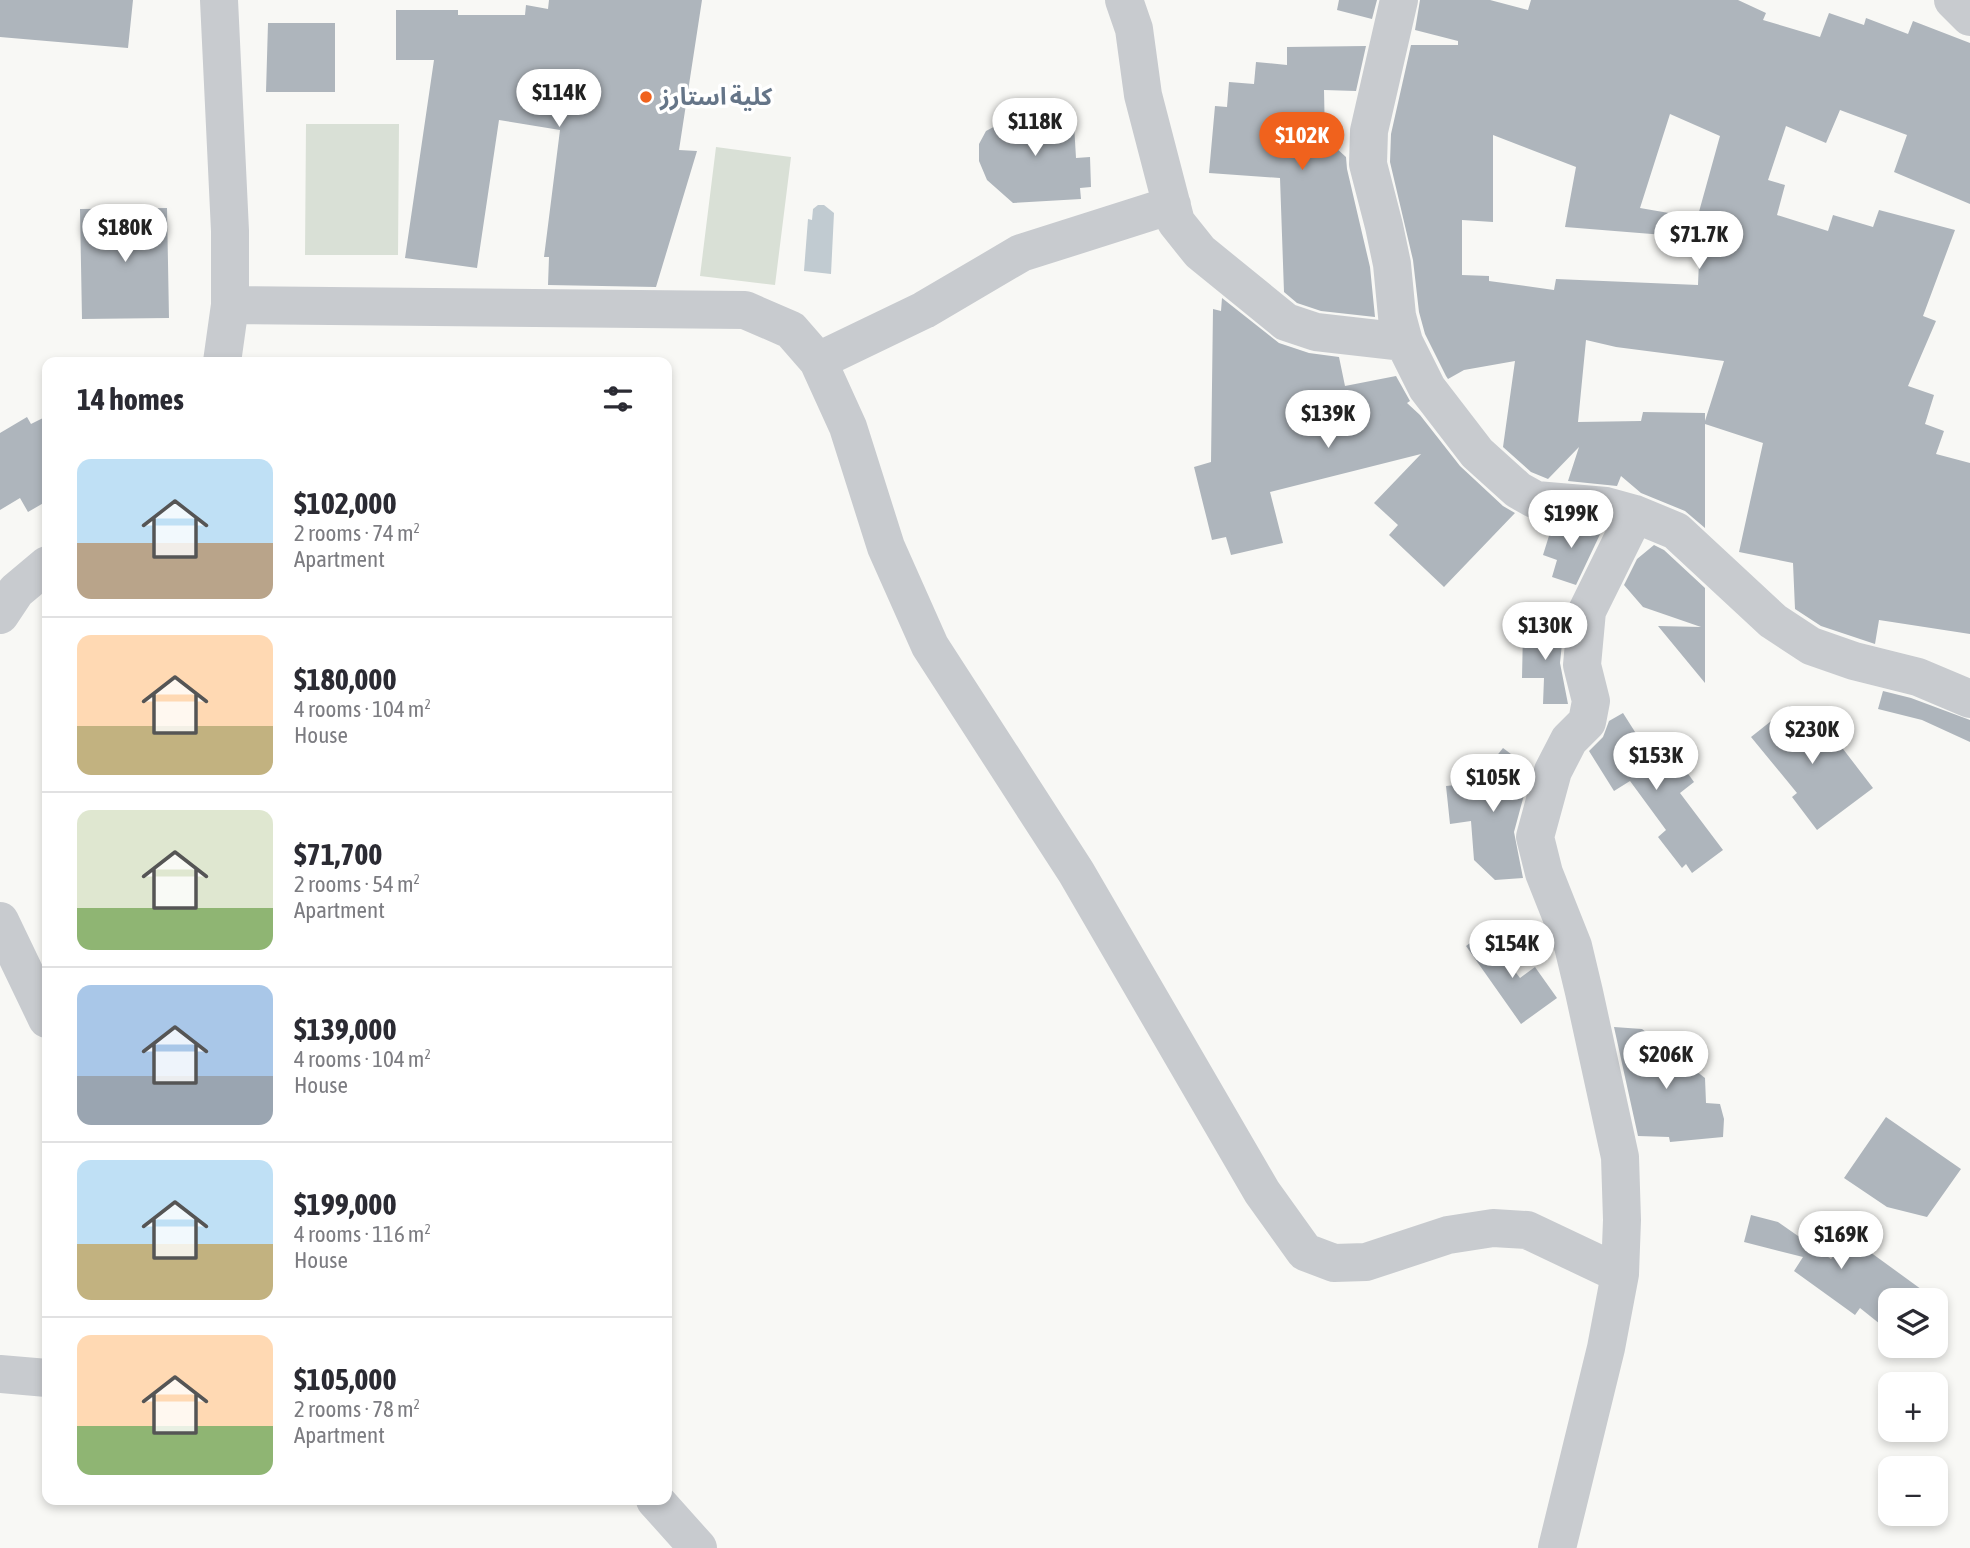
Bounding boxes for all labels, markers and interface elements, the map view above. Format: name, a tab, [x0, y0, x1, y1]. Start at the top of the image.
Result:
pin: $114K	[510, 69, 608, 129]
text: $114K	[532, 79, 586, 105]
place label: كلية استارز	[659, 83, 773, 111]
marker: كلية استارز	[638, 89, 654, 105]
pin: $118K	[986, 99, 1084, 158]
text: $118K	[1008, 108, 1062, 134]
pin: $102K	[1253, 113, 1351, 172]
text: $102K	[1275, 122, 1329, 148]
pin: $180K	[76, 204, 174, 264]
pin: $71.7K	[1642, 212, 1756, 271]
text: $180K	[98, 214, 152, 240]
text: $71.7K	[1670, 221, 1728, 247]
icon: filters	[599, 380, 637, 418]
text: 14 homes	[77, 382, 184, 416]
pin: $139K	[1279, 391, 1377, 450]
text: $139K	[1301, 400, 1355, 426]
text: $102,000	[294, 486, 397, 520]
icon: home	[133, 487, 217, 571]
pin: $199K	[1522, 490, 1620, 550]
text: $199K	[1544, 500, 1598, 526]
text: 2 rooms · 74 m²	[294, 520, 420, 546]
text: Apartment	[294, 546, 385, 572]
pin: $130K	[1496, 602, 1594, 662]
text: $130K	[1518, 612, 1572, 638]
text: $180,000	[294, 662, 397, 696]
icon: home	[133, 663, 217, 747]
text: 4 rooms · 104 m²	[294, 696, 431, 722]
pin: $230K	[1763, 706, 1861, 766]
text: $230K	[1785, 716, 1839, 742]
text: House	[294, 722, 348, 748]
pin: $153K	[1607, 732, 1705, 792]
text: $153K	[1629, 742, 1683, 768]
pin: $105K	[1444, 754, 1542, 814]
text: $105K	[1466, 764, 1520, 790]
text: $71,700	[294, 837, 382, 871]
icon: home	[133, 838, 217, 922]
text: 2 rooms · 54 m²	[294, 871, 420, 897]
text: Apartment	[294, 897, 385, 923]
pin: $154K	[1463, 920, 1561, 980]
text: $154K	[1485, 930, 1539, 956]
text: $139,000	[294, 1012, 397, 1046]
icon: home	[133, 1013, 217, 1097]
pin: $206K	[1617, 1032, 1715, 1091]
text: $206K	[1639, 1041, 1693, 1067]
text: 4 rooms · 104 m²	[294, 1046, 431, 1072]
text: House	[294, 1072, 348, 1098]
text: $199,000	[294, 1187, 397, 1221]
icon: home	[133, 1188, 217, 1272]
pin: $169K	[1792, 1212, 1890, 1271]
text: 4 rooms · 116 m²	[294, 1221, 431, 1247]
text: $169K	[1814, 1221, 1868, 1247]
text: House	[294, 1247, 348, 1273]
map controls	[1878, 1288, 1948, 1526]
button: layers	[1878, 1288, 1948, 1358]
text: $105,000	[294, 1362, 397, 1396]
icon: home	[133, 1363, 217, 1447]
button: +	[1878, 1372, 1948, 1442]
text: 2 rooms · 78 m²	[294, 1396, 420, 1422]
text: Apartment	[294, 1422, 385, 1448]
button: −	[1878, 1456, 1948, 1526]

